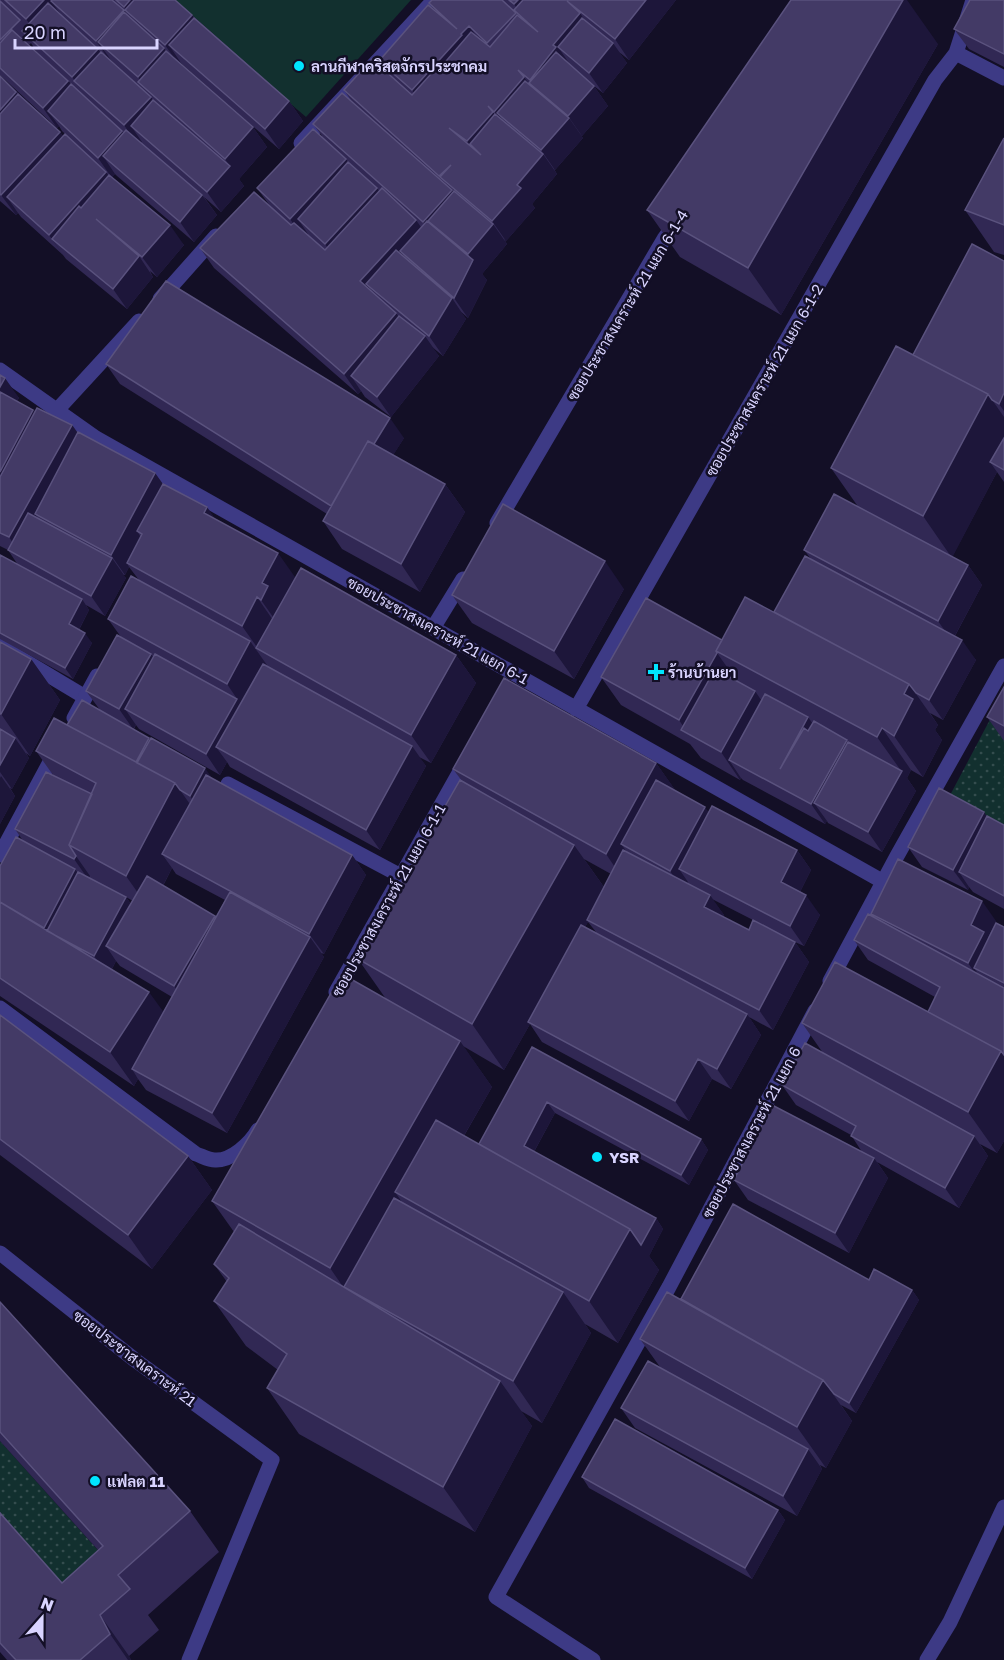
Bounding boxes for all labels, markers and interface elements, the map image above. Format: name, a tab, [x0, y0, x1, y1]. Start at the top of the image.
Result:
scale bar	[15, 12, 158, 50]
text: 20 m	[24, 21, 66, 43]
place label: ลานกีฬาคริสตจักรประชาคม	[311, 57, 487, 75]
marker: ลานกีฬาคริสตจักรประชาคม	[292, 59, 306, 73]
street label: ซอยประชาสงเคราะห์ 21 แยก 6-1-4	[563, 206, 691, 404]
street label: ซอยประชาสงเคราะห์ 21 แยก 6-1-2	[701, 281, 827, 479]
street label: ซอยประชาสงเคราะห์ 21 แยก 6-1	[344, 573, 532, 687]
place label: ร้านบ้านยา	[668, 663, 737, 681]
marker: ร้านบ้านยา	[649, 665, 663, 679]
street label: ซอยประชาสงเคราะห์ 21 แยก 6-1-1	[327, 801, 449, 999]
street label: ซอยประชาสงเคราะห์ 21 แยก 6	[698, 1043, 804, 1221]
place label: YSR	[609, 1148, 640, 1166]
marker: YSR	[590, 1150, 604, 1164]
street label: ซอยประชาสงเคราะห์ 21	[70, 1306, 200, 1410]
place label: แฟลต 11	[107, 1472, 165, 1490]
marker: แฟลต 11	[88, 1474, 102, 1488]
north arrow	[12, 1588, 72, 1648]
text: N	[38, 1592, 57, 1616]

